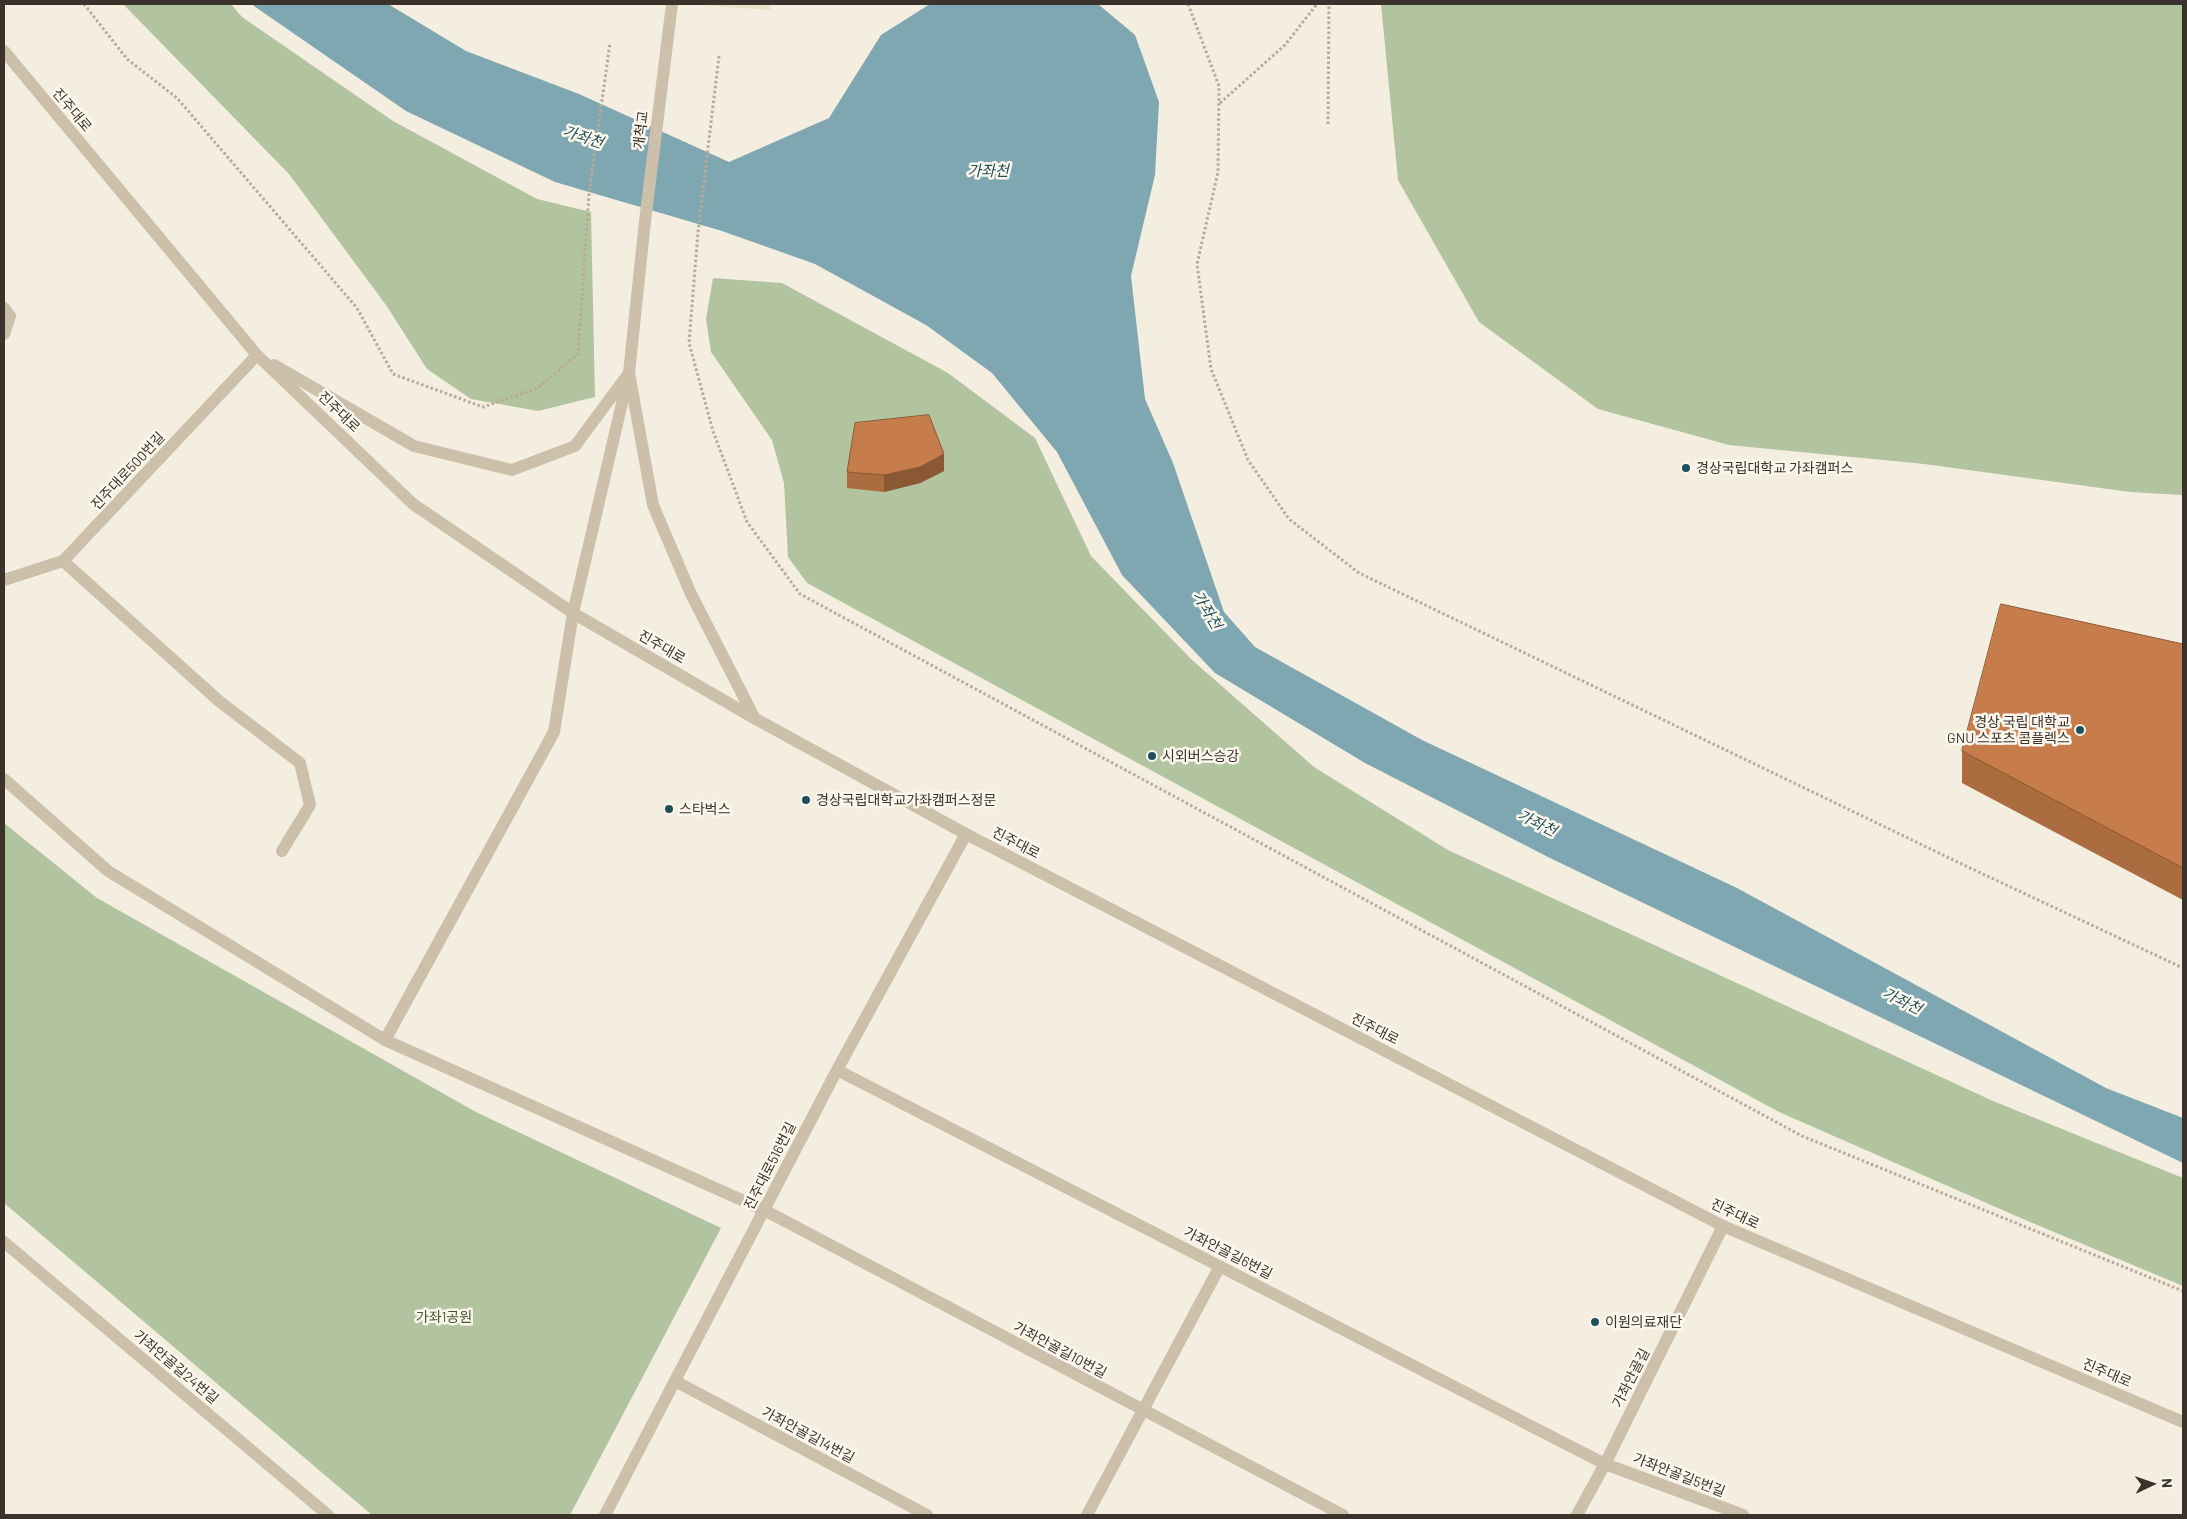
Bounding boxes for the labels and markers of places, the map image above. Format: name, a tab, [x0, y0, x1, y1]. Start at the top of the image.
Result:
place label: 경상국립대학교 가좌캠퍼스	[1696, 460, 1853, 476]
marker: 경상국립대학교 가좌캠퍼스	[1680, 462, 1692, 474]
place label: 경상 국립 대학교 GNU 스포츠 콤플렉스	[1947, 714, 2070, 746]
marker: 경상 국립 대학교 GNU 스포츠 콤플렉스	[2074, 724, 2086, 736]
place label: 시외버스승강	[1162, 748, 1239, 764]
marker: 시외버스승강	[1146, 750, 1158, 762]
place label: 경상국립대학교가좌캠퍼스정문	[816, 792, 996, 808]
marker: 경상국립대학교가좌캠퍼스정문	[800, 794, 812, 806]
place label: 스타벅스	[679, 801, 731, 817]
marker: 스타벅스	[663, 803, 675, 815]
place label: 이원의료재단	[1605, 1314, 1682, 1330]
marker: 이원의료재단	[1589, 1316, 1601, 1328]

